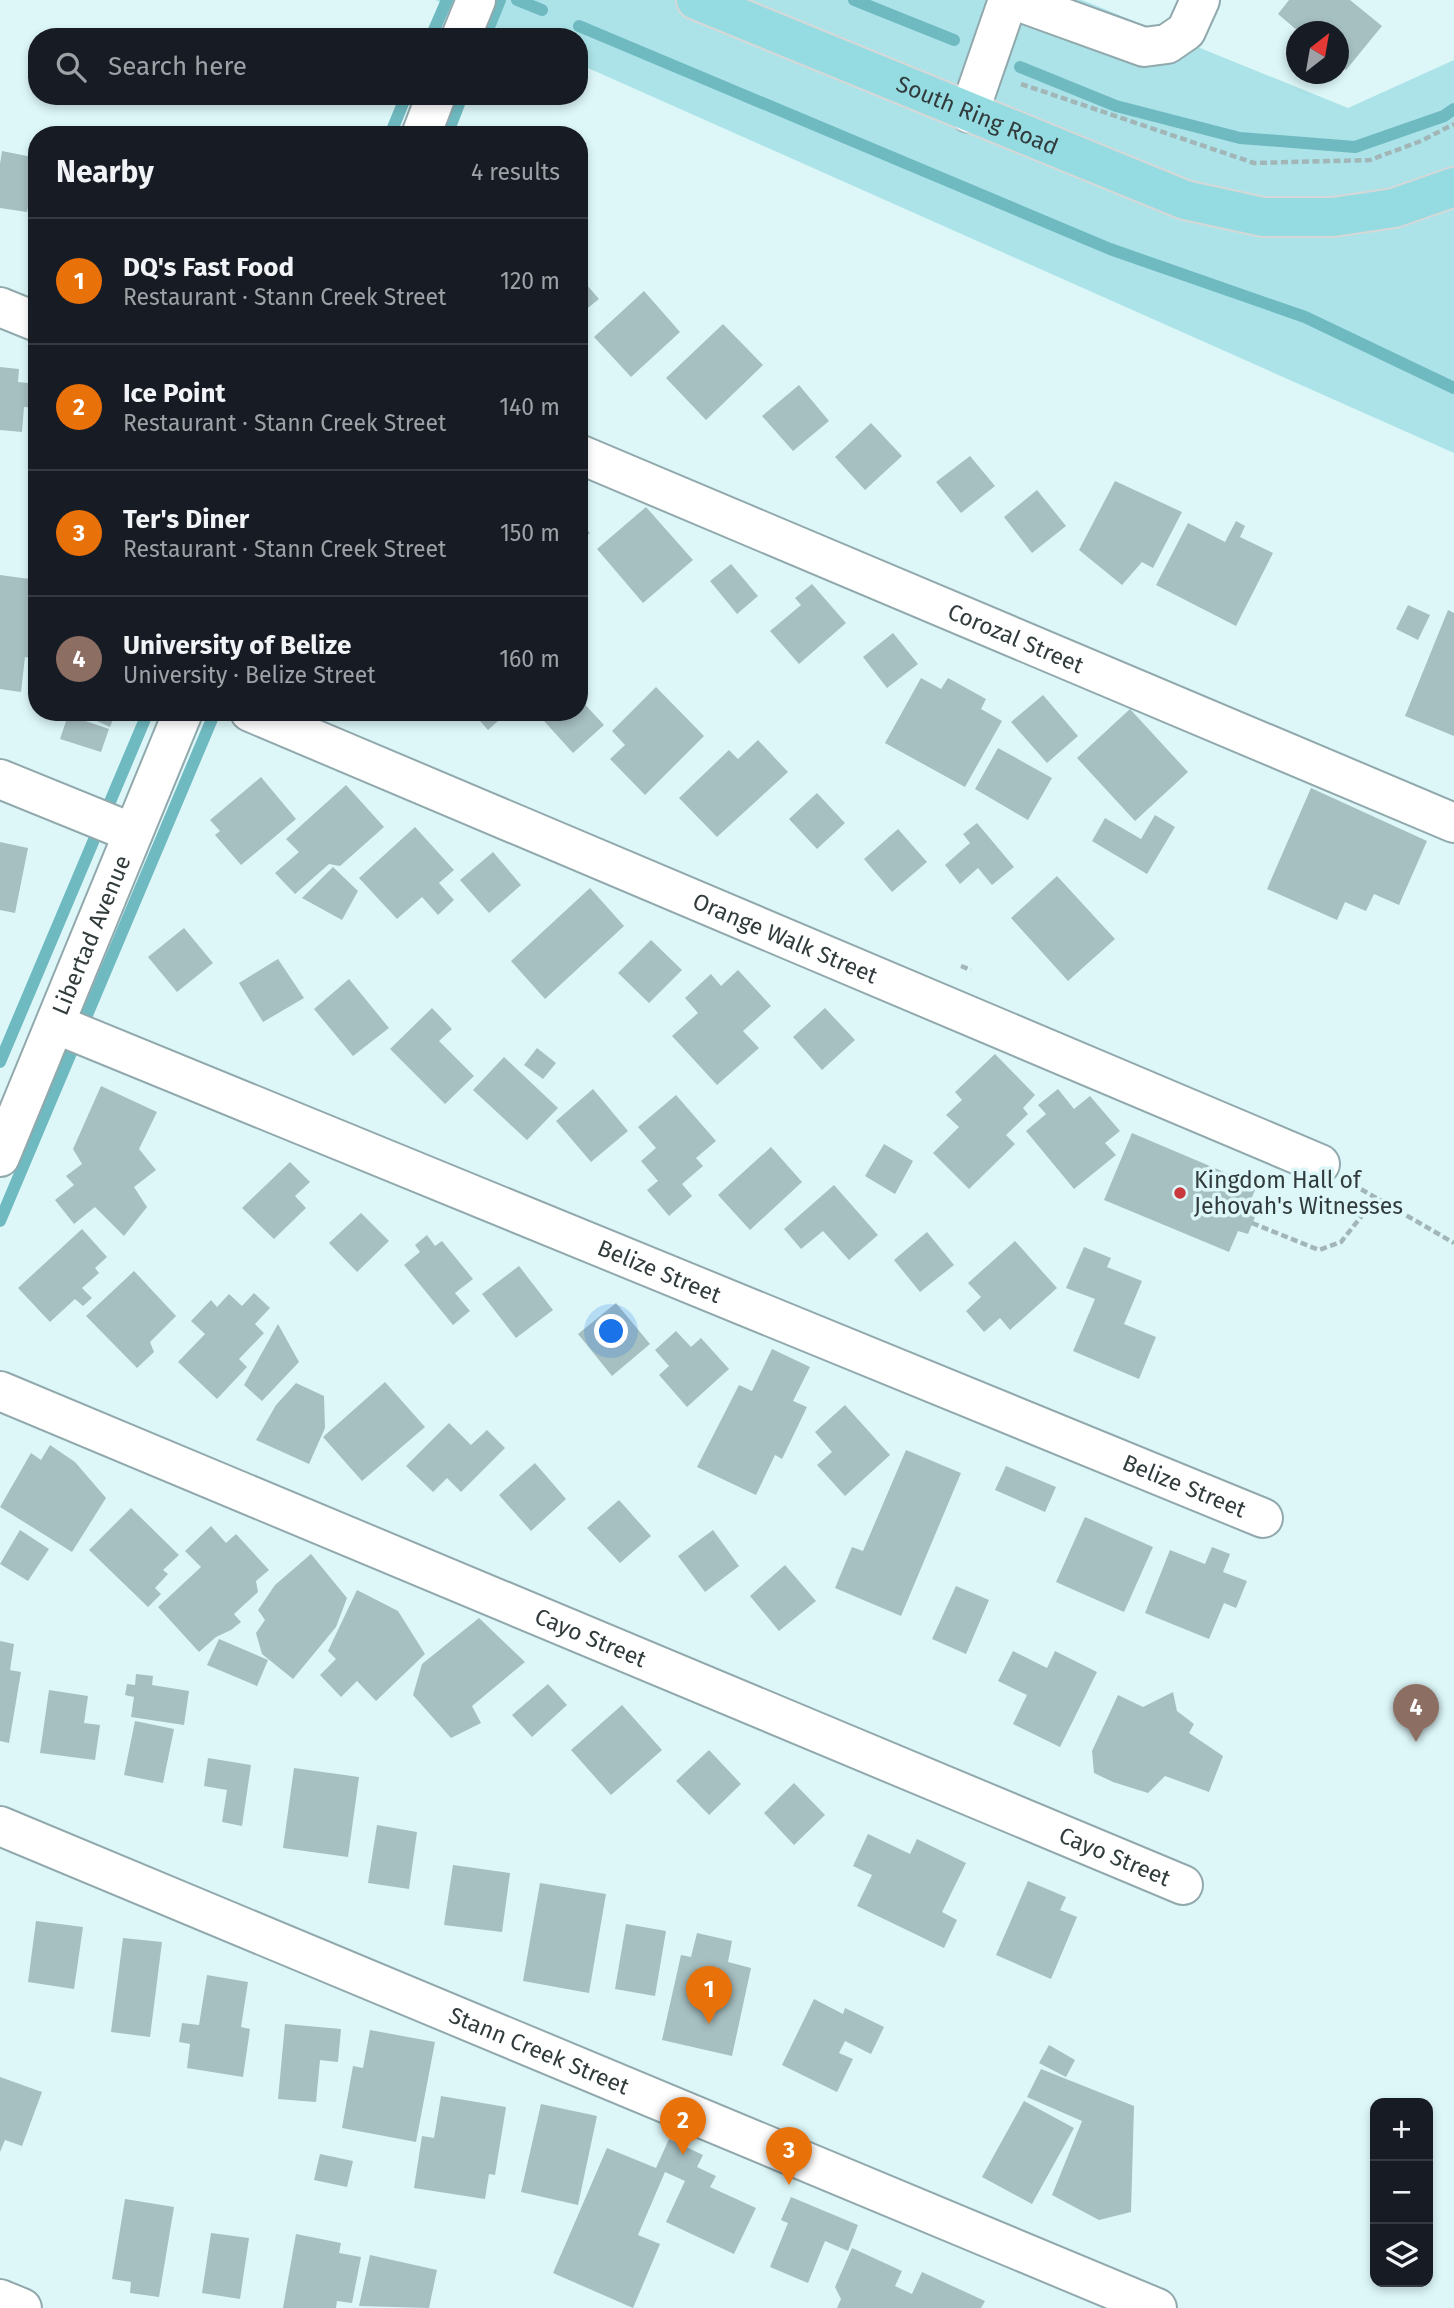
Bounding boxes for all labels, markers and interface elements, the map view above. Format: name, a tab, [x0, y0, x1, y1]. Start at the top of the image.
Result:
north arrow	[1286, 21, 1349, 84]
search box	[28, 28, 588, 105]
icon: search	[52, 48, 90, 86]
text: Search here	[108, 51, 247, 82]
street label: South Ring Road	[892, 70, 1062, 161]
text: Nearby	[56, 154, 154, 190]
text: 4 results	[471, 158, 560, 186]
text: DQ's Fast Food	[123, 252, 294, 283]
text: 1	[74, 267, 84, 295]
text: 120 m	[500, 267, 560, 295]
text: Restaurant · Stann Creek Street	[123, 283, 446, 311]
text: Ice Point	[123, 378, 225, 409]
text: 2	[73, 393, 85, 421]
text: 140 m	[499, 393, 560, 421]
text: Restaurant · Stann Creek Street	[123, 409, 446, 437]
text: Ter's Diner	[123, 504, 249, 535]
text: 3	[73, 519, 85, 547]
text: 150 m	[500, 519, 560, 547]
text: Restaurant · Stann Creek Street	[123, 535, 446, 563]
street label: Corozal Street	[944, 597, 1088, 679]
text: University of Belize	[123, 630, 351, 661]
text: 4	[73, 645, 86, 673]
text: 160 m	[499, 645, 560, 673]
text: University · Belize Street	[123, 661, 376, 689]
street label: Libertad Avenue	[46, 851, 137, 1019]
street label: Orange Walk Street	[689, 887, 882, 990]
place label: Kingdom Hall of Jehovah's Witnesses	[1194, 1166, 1403, 1220]
marker: Kingdom Hall of Jehovah's Witnesses	[1172, 1185, 1188, 1201]
street label: Belize Street	[594, 1233, 726, 1309]
your location	[594, 1314, 628, 1348]
street label: Belize Street	[1118, 1448, 1251, 1524]
street label: Cayo Street	[531, 1602, 651, 1674]
pin: 4	[1393, 1684, 1439, 1742]
street label: Cayo Street	[1055, 1821, 1175, 1892]
pin: 1	[686, 1966, 732, 2024]
street label: Stann Creek Street	[445, 2001, 634, 2101]
pin: 2	[660, 2097, 706, 2155]
map controls	[1370, 2098, 1433, 2287]
button: +	[1370, 2098, 1433, 2161]
pin: 3	[766, 2127, 812, 2185]
button: −	[1370, 2161, 1433, 2224]
button: layers	[1370, 2224, 1433, 2287]

